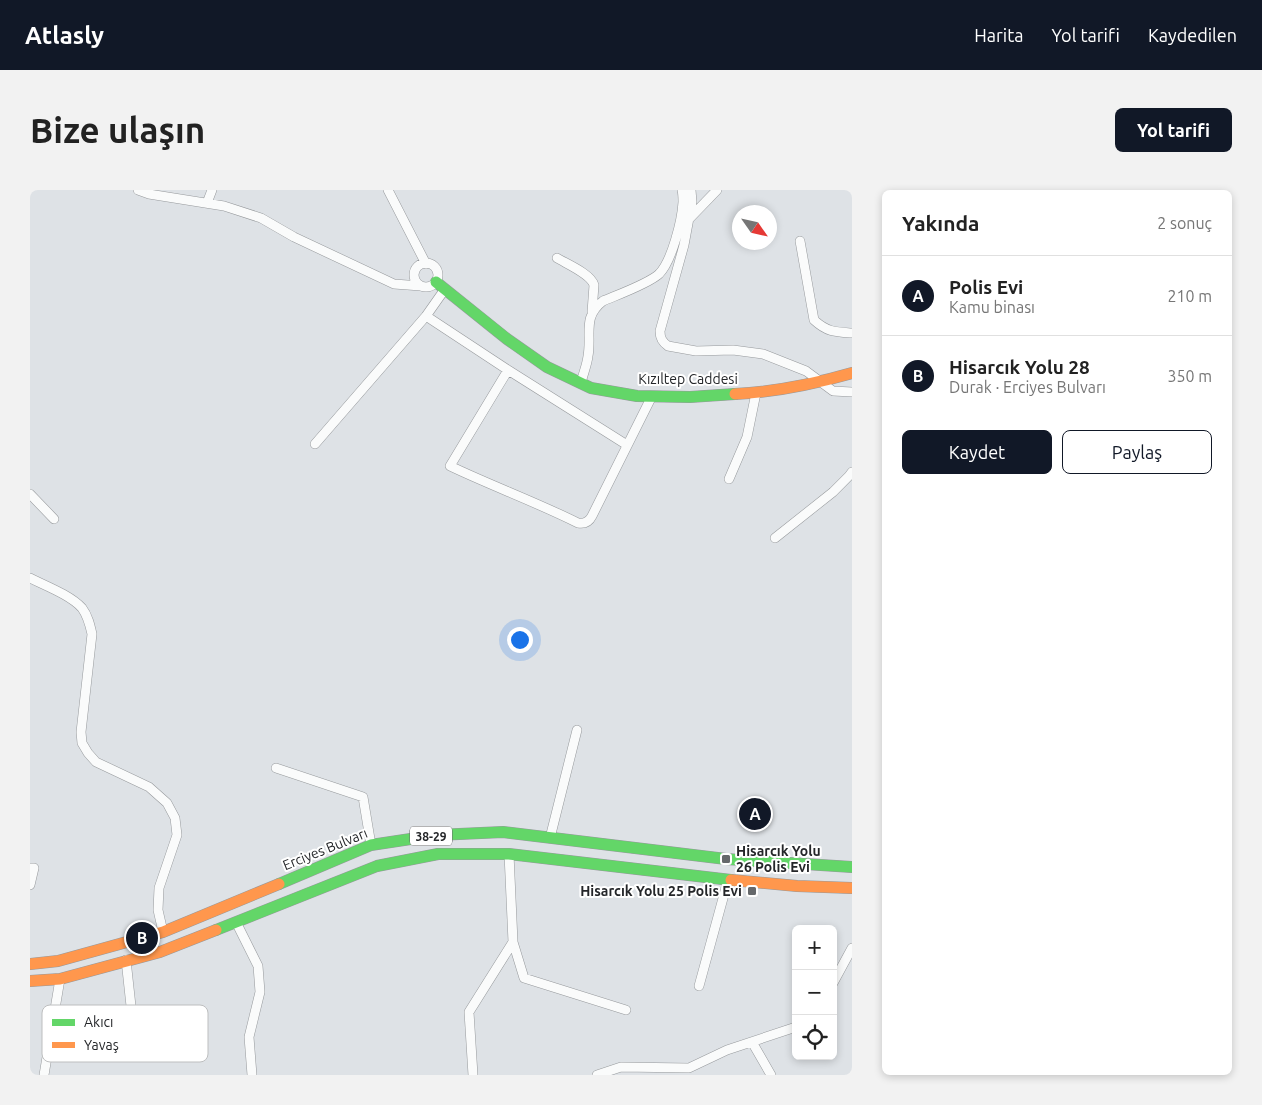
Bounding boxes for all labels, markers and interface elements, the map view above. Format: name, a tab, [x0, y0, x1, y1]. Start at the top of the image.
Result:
text: Atlasly	[25, 22, 104, 49]
text: Harita	[974, 25, 1023, 45]
text: Yol tarifi	[1051, 25, 1120, 45]
text: Kaydedilen	[1148, 25, 1237, 45]
button: Yol tarifi	[1115, 108, 1232, 152]
text: Bize ulaşın	[30, 110, 205, 150]
north arrow	[732, 205, 777, 250]
text: Yakında	[902, 211, 979, 235]
text: 2 sonuç	[1157, 214, 1212, 232]
text: Polis Evi	[949, 276, 1023, 298]
text: A	[912, 287, 924, 305]
text: 210 m	[1167, 287, 1212, 305]
text: Kamu binası	[949, 298, 1035, 316]
text: Hisarcık Yolu 28	[949, 356, 1090, 378]
text: B	[913, 367, 923, 385]
text: 350 m	[1167, 367, 1212, 385]
street label: Kızıltep Caddesi	[638, 371, 738, 387]
text: Durak · Erciyes Bulvarı	[949, 378, 1106, 396]
button: Kaydet	[902, 430, 1052, 474]
button: Paylaş	[1062, 430, 1212, 474]
your location	[507, 627, 533, 653]
pin: A	[739, 795, 771, 833]
street label: Erciyes Bulvarı	[280, 825, 370, 873]
road number: 38-29	[410, 826, 452, 846]
place label: Hisarcık Yolu 26 Polis Evi	[736, 843, 821, 875]
marker: Hisarcık Yolu 26 Polis Evi	[720, 853, 732, 865]
place label: Hisarcık Yolu 25 Polis Evi	[580, 883, 742, 899]
marker: Hisarcık Yolu 25 Polis Evi	[746, 885, 758, 897]
pin: B	[126, 919, 158, 957]
map controls	[792, 925, 837, 1060]
button: +	[792, 925, 837, 970]
button: −	[792, 970, 837, 1015]
legend	[42, 1005, 208, 1062]
text: Akıcı	[84, 1014, 113, 1030]
button: locate	[792, 1015, 837, 1060]
text: Yavaş	[84, 1037, 119, 1053]

